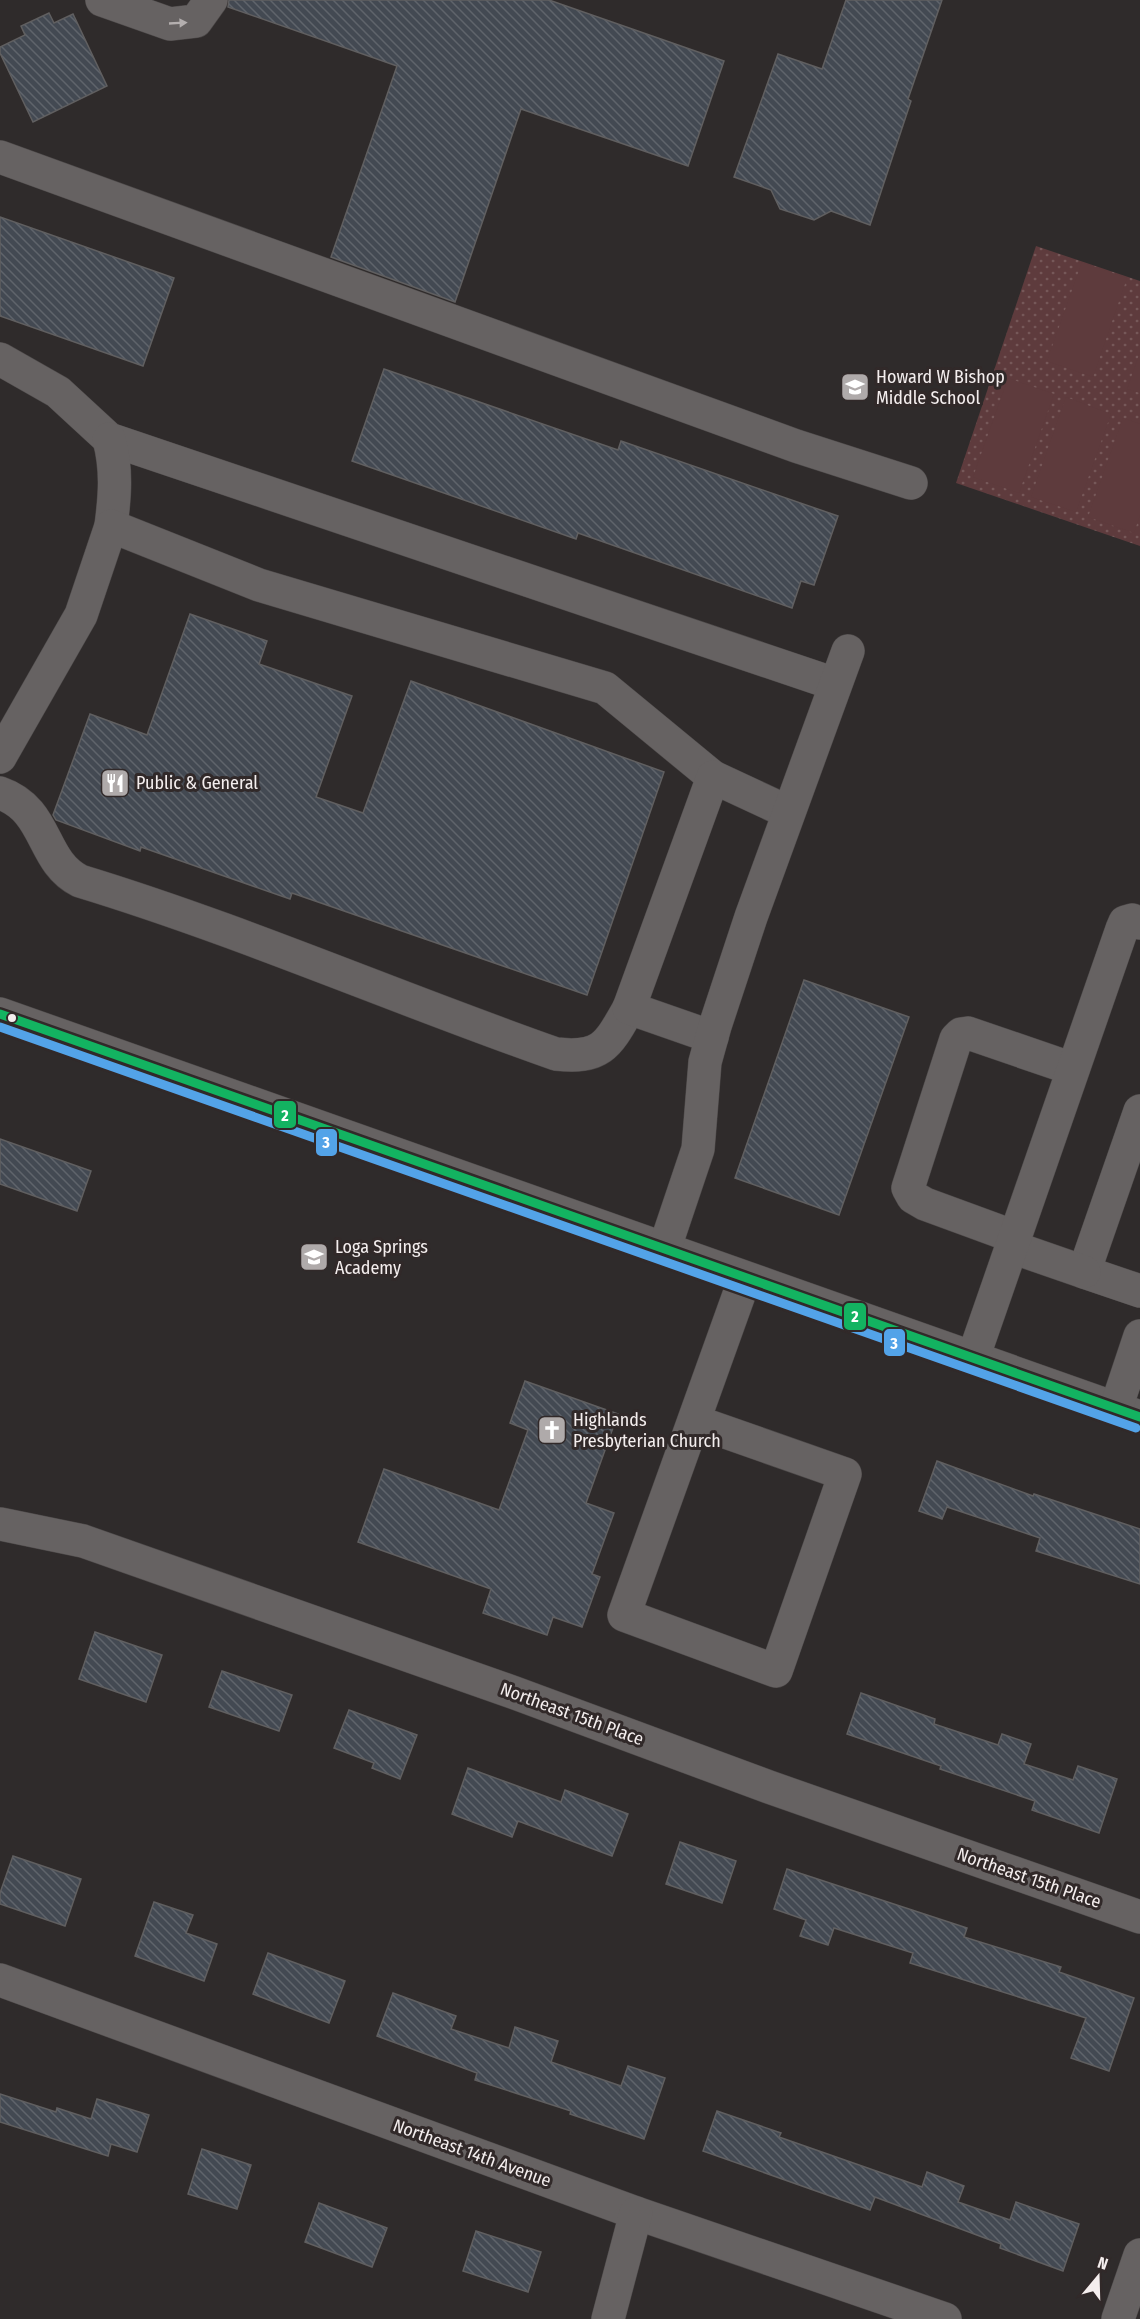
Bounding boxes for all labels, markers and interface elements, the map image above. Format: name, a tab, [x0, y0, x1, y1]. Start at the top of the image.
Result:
one-way arrow	[168, 18, 187, 27]
place label: Howard W Bishop Middle School	[876, 366, 1005, 409]
school or university icon: Howard W Bishop Middle School	[839, 371, 871, 403]
restaurant icon: Public & General	[99, 767, 131, 799]
place label: Public & General	[136, 772, 258, 794]
unlabelled marker	[6, 1012, 18, 1024]
line badge: 2	[273, 1100, 297, 1129]
text: 2	[280, 1106, 289, 1125]
line badge: 3	[315, 1128, 338, 1157]
text: 3	[321, 1133, 330, 1152]
place label: Loga Springs Academy	[335, 1236, 428, 1279]
school or university icon: Loga Springs Academy	[298, 1241, 330, 1273]
line badge: 2	[843, 1302, 867, 1331]
text: 2	[850, 1307, 859, 1326]
line badge: 3	[883, 1328, 906, 1357]
text: 3	[889, 1334, 898, 1353]
place label: Highlands Presbyterian Church	[573, 1409, 721, 1452]
church icon: Highlands Presbyterian Church	[536, 1414, 568, 1446]
street label: Northeast 15th Place	[497, 1678, 647, 1750]
street label: Northeast 15th Place	[954, 1843, 1104, 1913]
street label: Northeast 14th Avenue	[390, 2114, 554, 2192]
north arrow	[1068, 2247, 1128, 2307]
text: N	[1095, 2253, 1110, 2274]

